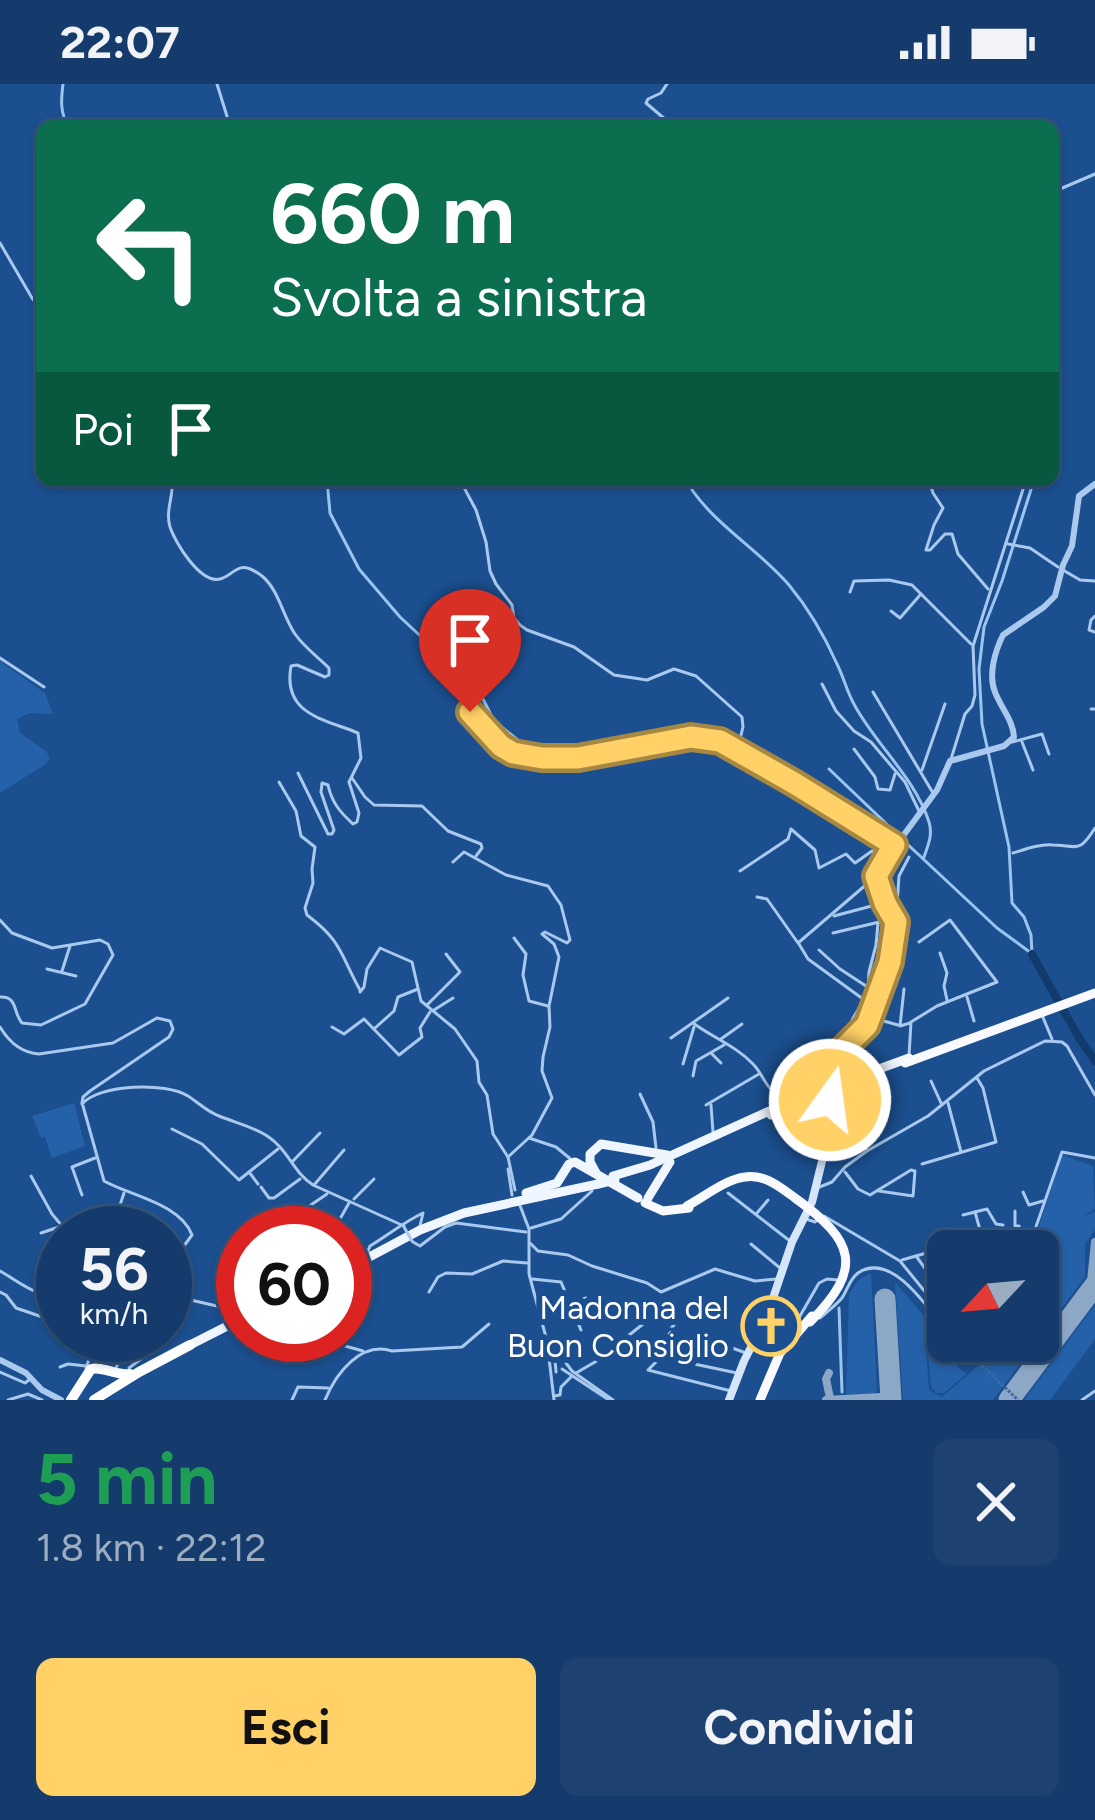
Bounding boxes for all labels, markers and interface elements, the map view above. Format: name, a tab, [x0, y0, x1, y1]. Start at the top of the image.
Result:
text: 22:07	[60, 15, 180, 69]
text: 660 m	[270, 163, 515, 264]
icon: left	[72, 168, 228, 324]
text: Svolta a sinistra	[270, 265, 648, 330]
icon: arrive	[158, 396, 224, 462]
text: Poi	[72, 402, 134, 456]
pin	[419, 589, 521, 712]
icon: arrive	[437, 607, 503, 673]
position arrow	[767, 1037, 893, 1163]
speed limit sign: 60	[216, 1206, 372, 1362]
north arrow	[927, 1230, 1059, 1362]
map controls	[927, 1230, 1059, 1362]
text: 56	[79, 1233, 149, 1305]
place label: Madonna del Buon Consiglio	[507, 1288, 729, 1365]
text: km/h	[80, 1295, 148, 1332]
church icon: Madonna del Buon Consiglio	[740, 1295, 802, 1357]
text: 5 min	[36, 1436, 218, 1522]
button: close	[933, 1439, 1059, 1565]
text: 1.8 km · 22:12	[36, 1524, 266, 1571]
button: Esci	[36, 1658, 536, 1796]
button: Condividi	[560, 1658, 1059, 1796]

